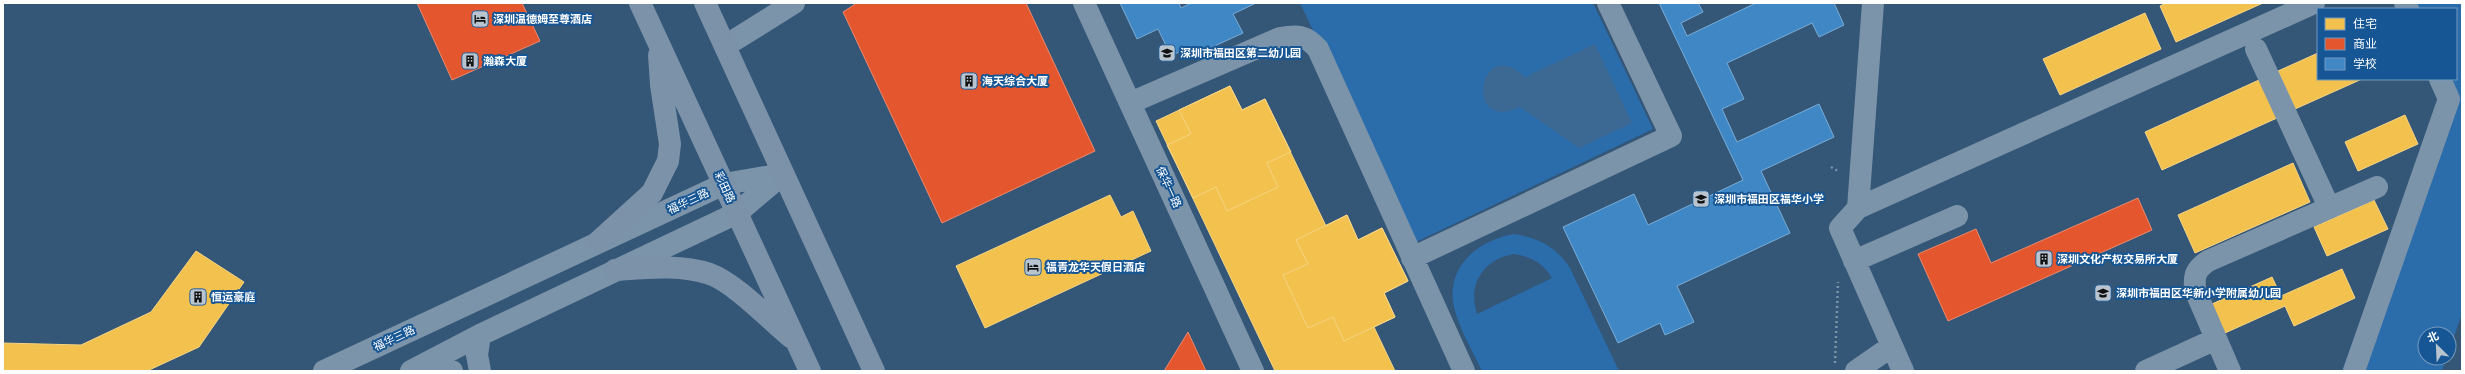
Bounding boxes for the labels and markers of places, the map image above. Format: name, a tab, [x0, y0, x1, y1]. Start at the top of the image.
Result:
hotel icon: 深圳温德姆至尊酒店	[470, 9, 490, 29]
place label: 深圳温德姆至尊酒店	[493, 13, 592, 25]
school or university icon: 深圳市福田区第二幼儿园	[1157, 43, 1177, 63]
place label: 深圳市福田区第二幼儿园	[1180, 47, 1301, 59]
building icon: 瀚森大厦	[460, 51, 480, 71]
place label: 瀚森大厦	[483, 55, 527, 67]
building icon: 海天综合大厦	[959, 71, 979, 91]
place label: 海天综合大厦	[982, 75, 1048, 87]
school or university icon: 深圳市福田区福华小学	[1691, 189, 1711, 209]
place label: 深圳市福田区福华小学	[1714, 193, 1824, 205]
building icon: 深圳文化产权交易所大厦	[2034, 249, 2054, 269]
place label: 深圳文化产权交易所大厦	[2057, 253, 2178, 265]
hotel icon: 福青龙华天假日酒店	[1023, 257, 1043, 277]
place label: 福青龙华天假日酒店	[1046, 261, 1145, 273]
school or university icon: 深圳市福田区华新小学附属幼儿园	[2093, 283, 2113, 303]
building icon: 恒运豪庭	[188, 287, 208, 307]
place label: 深圳市福田区华新小学附属幼儿园	[2116, 287, 2281, 299]
place label: 恒运豪庭	[211, 291, 255, 303]

